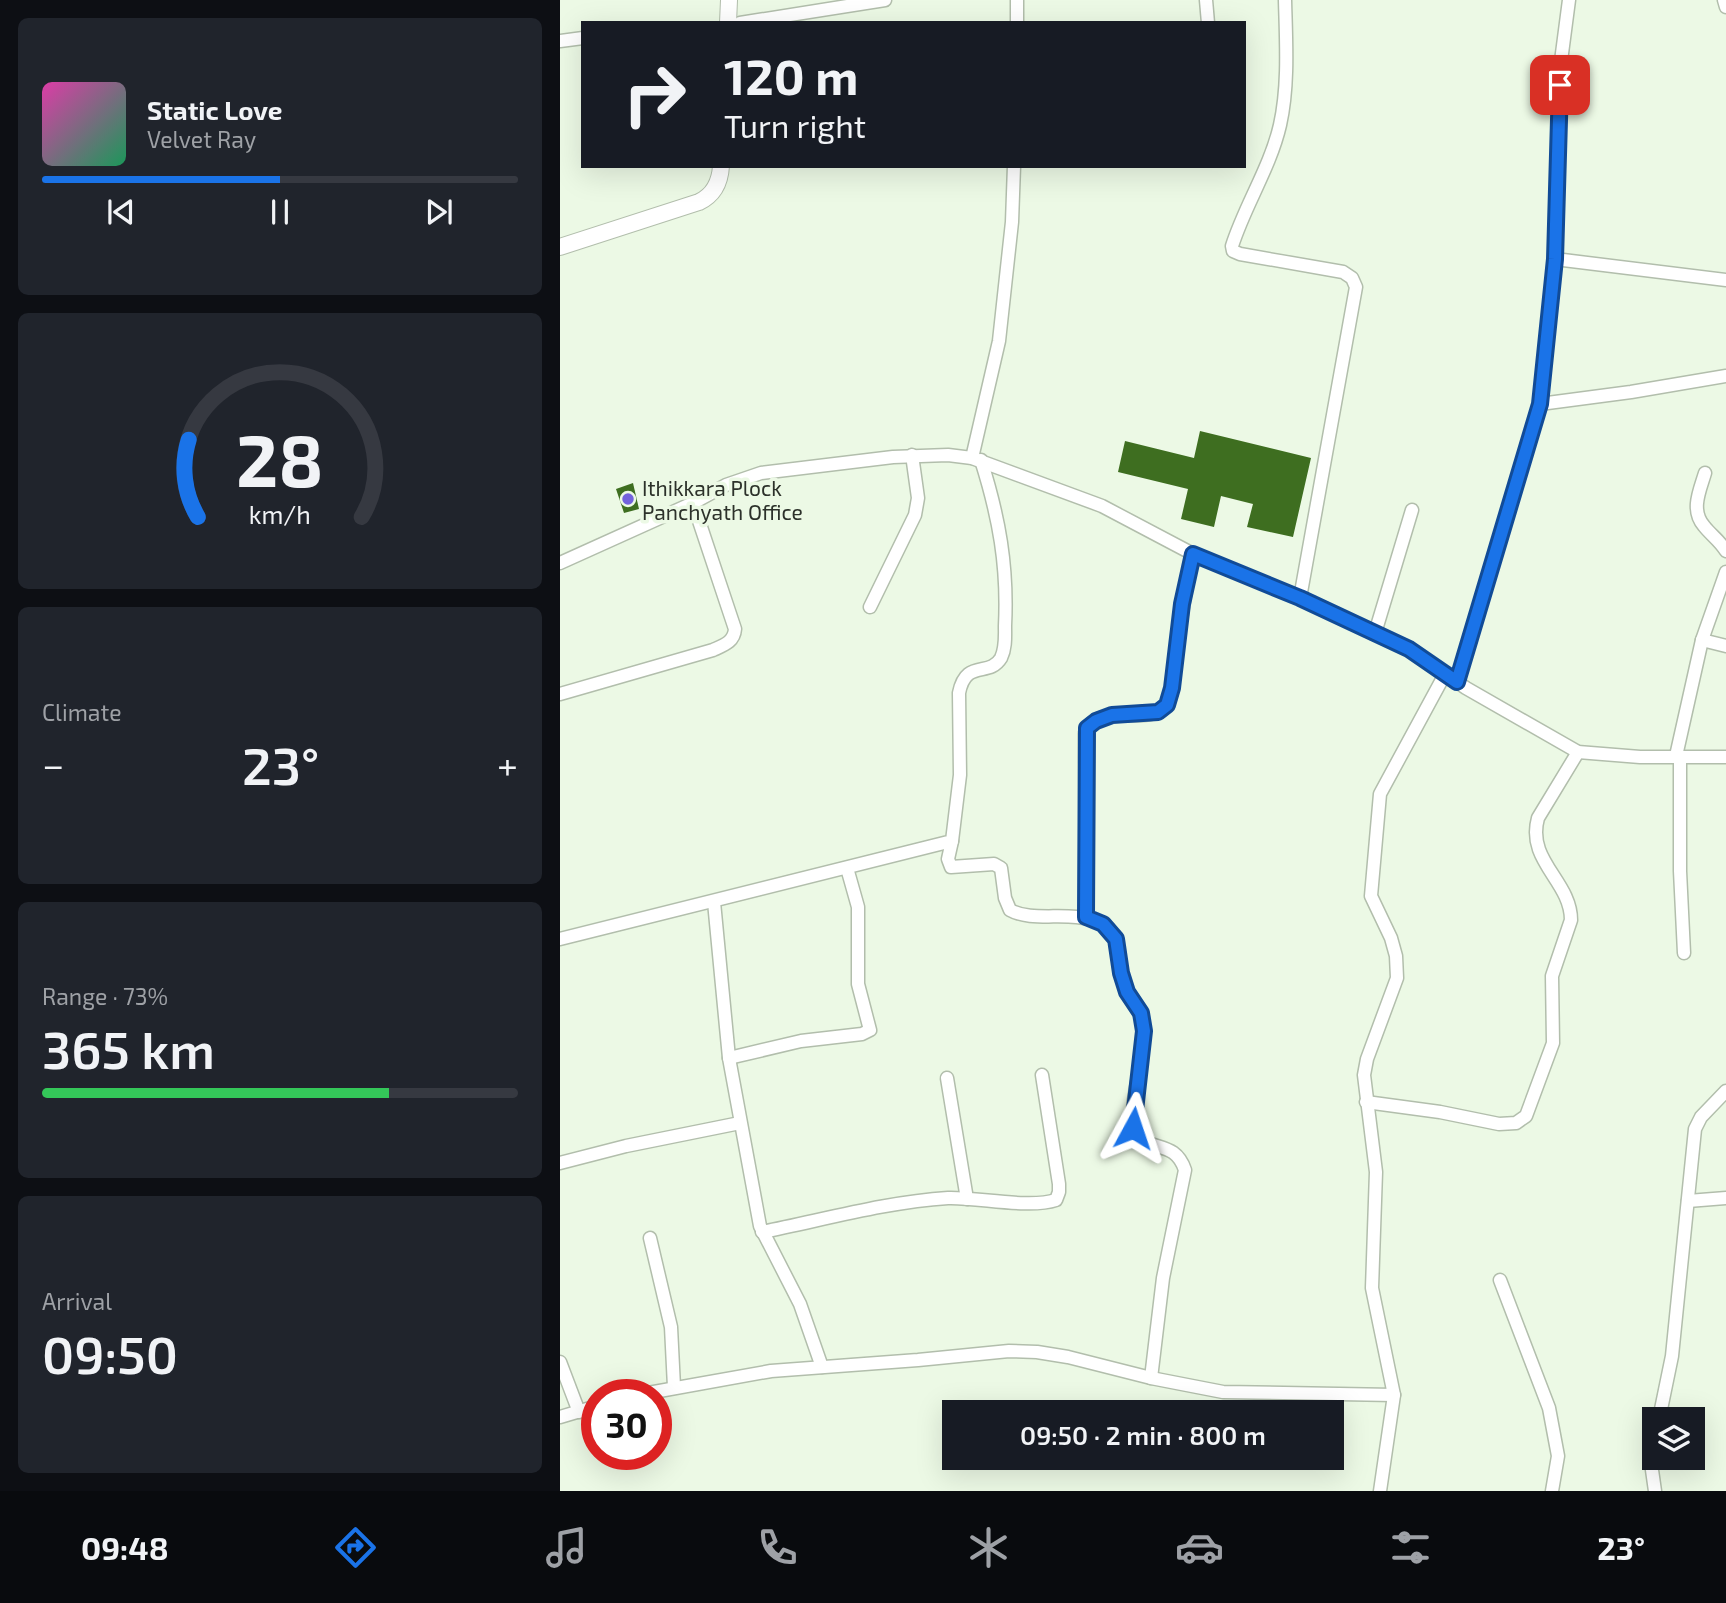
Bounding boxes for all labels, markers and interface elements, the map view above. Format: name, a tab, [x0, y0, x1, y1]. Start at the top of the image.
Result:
text: 120 m	[724, 46, 858, 105]
icon: right	[609, 49, 700, 140]
pin	[1530, 55, 1590, 115]
icon: arrive	[1541, 66, 1579, 104]
text: Static Love	[147, 94, 283, 125]
text: Turn right	[724, 106, 866, 144]
text: Velvet Ray	[147, 125, 256, 153]
icon: previous	[102, 193, 140, 231]
icon: pause	[261, 193, 299, 231]
icon: next	[420, 193, 458, 231]
text: 28	[236, 414, 324, 502]
place label: Ithikkara Plock Panchyath Office	[642, 475, 803, 524]
marker: Ithikkara Plock Panchyath Office	[620, 491, 636, 507]
text: km/h	[249, 499, 311, 529]
text: Climate	[42, 698, 122, 726]
text: 23°	[242, 733, 319, 795]
text: −	[42, 741, 64, 787]
text: +	[497, 741, 518, 787]
text: Range · 73%	[42, 982, 168, 1010]
text: 365 km	[42, 1017, 215, 1079]
position arrow	[1096, 1091, 1170, 1165]
text: Arrival	[42, 1287, 112, 1315]
text: 09:50	[42, 1322, 178, 1384]
speed limit sign: 30	[581, 1379, 672, 1470]
map controls	[1642, 1407, 1705, 1470]
button: layers	[1642, 1407, 1705, 1470]
text: 09:50 · 2 min · 800 m	[1020, 1419, 1266, 1450]
icon: directions	[331, 1523, 380, 1572]
icon: music	[542, 1523, 591, 1572]
icon: phone	[753, 1523, 802, 1572]
icon: climate	[964, 1523, 1013, 1572]
icon: car	[1175, 1523, 1224, 1572]
icon: filters	[1386, 1523, 1435, 1572]
text: 09:48	[81, 1528, 169, 1566]
text: 23°	[1597, 1528, 1645, 1566]

